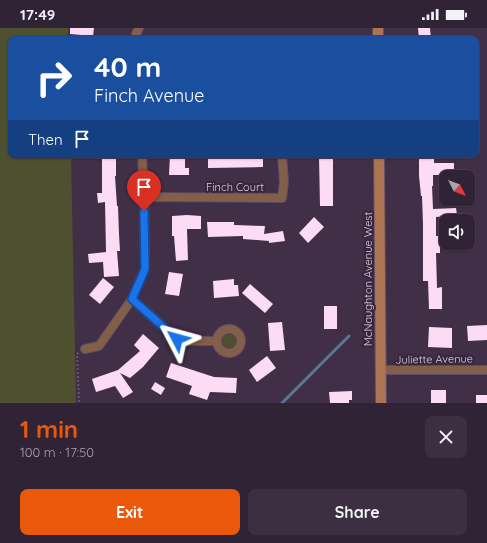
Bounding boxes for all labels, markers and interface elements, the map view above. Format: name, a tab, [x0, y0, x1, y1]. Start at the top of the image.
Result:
text: 17:49	[20, 5, 55, 24]
text: 40 m	[94, 49, 161, 84]
icon: right	[28, 52, 80, 104]
text: Finch Avenue	[94, 84, 204, 107]
icon: arrive	[71, 128, 93, 150]
text: Then	[28, 130, 63, 149]
pin	[127, 170, 161, 211]
north arrow	[439, 170, 475, 206]
map controls	[439, 170, 475, 250]
icon: arrive	[133, 176, 155, 198]
street label: Finch Court	[206, 180, 264, 194]
street label: McNaughton Avenue West	[361, 211, 375, 346]
button: sound	[439, 214, 475, 250]
position arrow	[156, 318, 198, 360]
street label: Juliette Avenue	[395, 351, 473, 367]
text: 1 min	[20, 414, 78, 444]
button: close	[425, 416, 467, 458]
text: 100 m · 17:50	[20, 444, 94, 460]
button: Exit	[20, 489, 240, 535]
button: Share	[248, 489, 467, 535]

